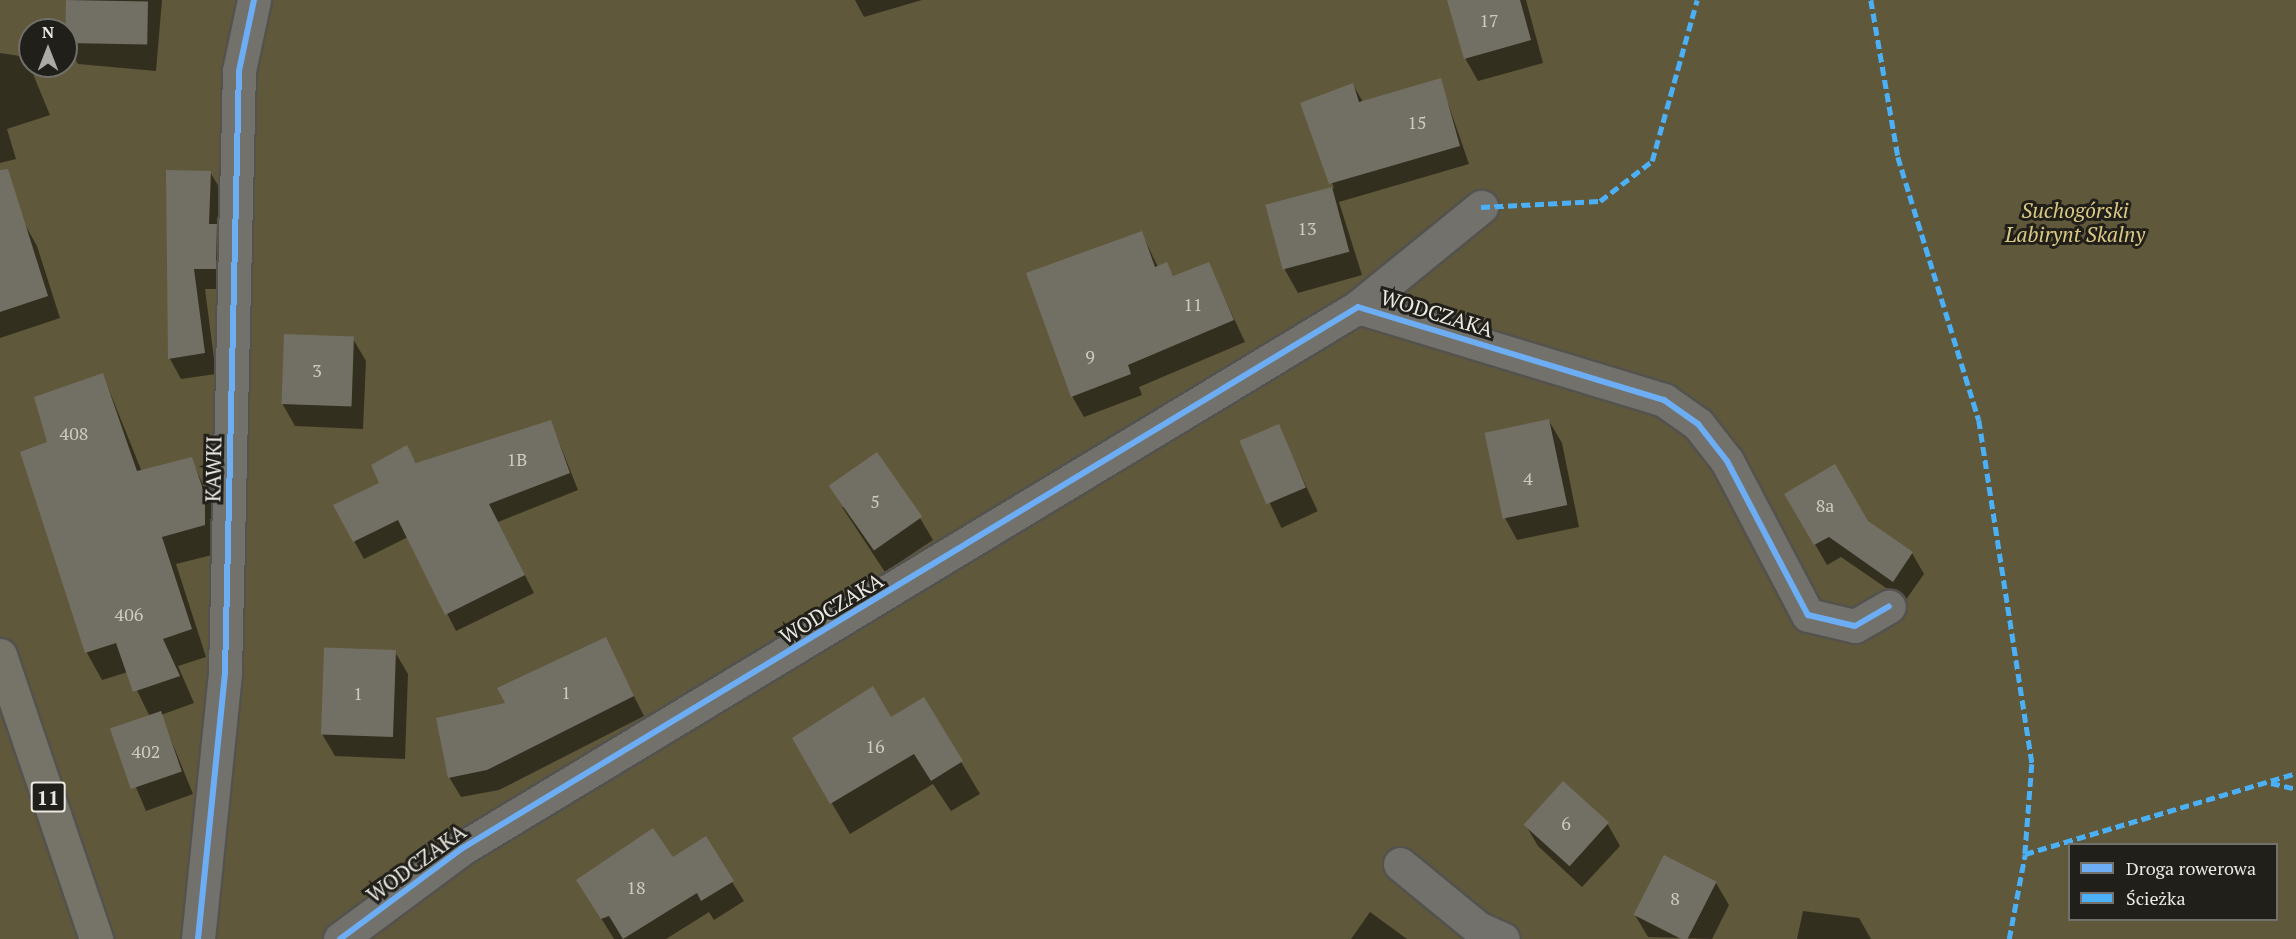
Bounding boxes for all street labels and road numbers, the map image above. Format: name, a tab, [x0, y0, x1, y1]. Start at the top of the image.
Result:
street label: WODCZAKA	[1378, 284, 1496, 342]
street label: KAWKI	[200, 436, 226, 502]
street label: WODCZAKA	[775, 567, 887, 649]
road number: 11	[30, 780, 66, 814]
street label: WODCZAKA	[361, 819, 471, 907]

